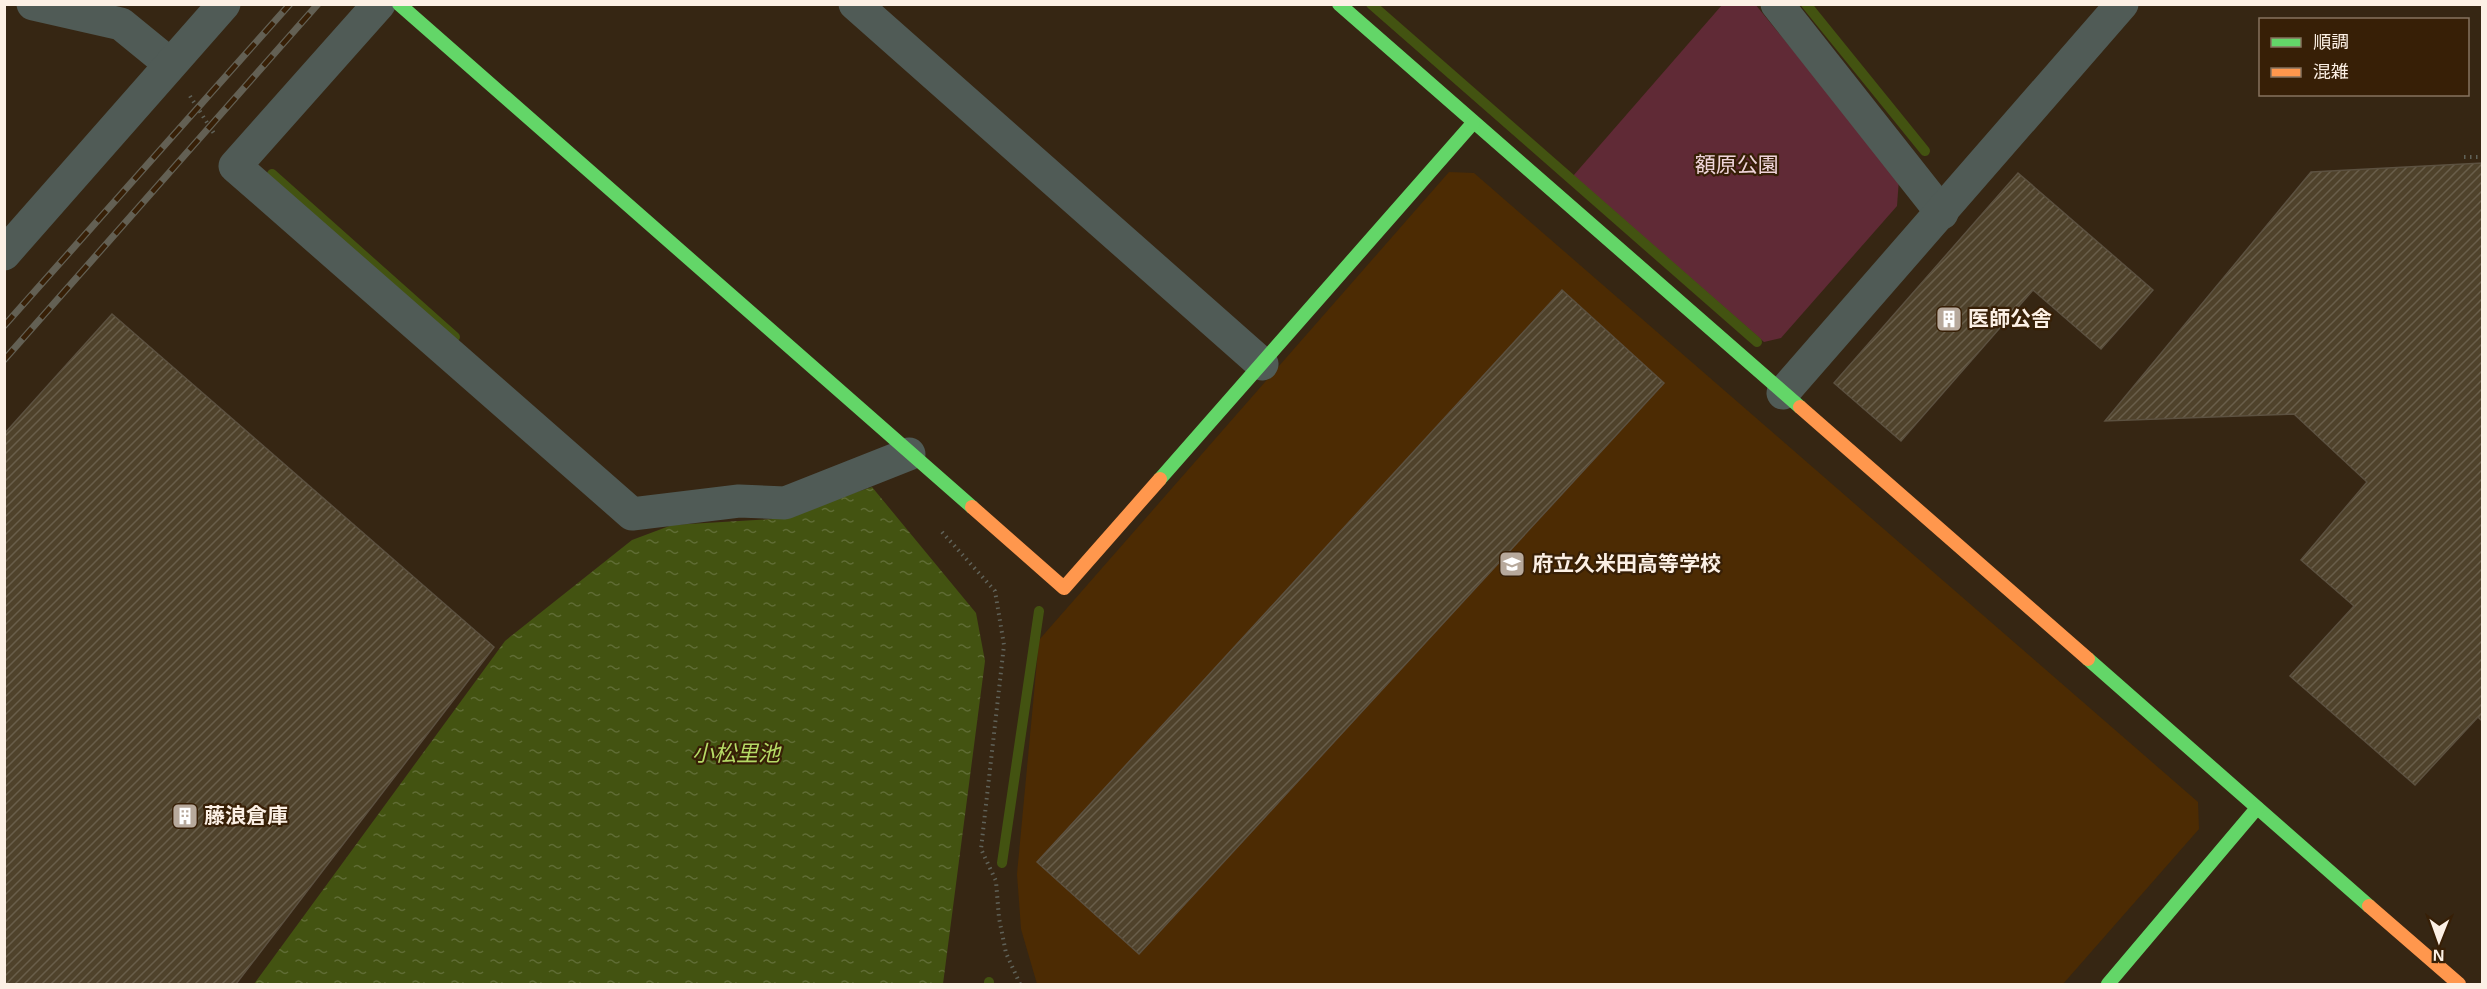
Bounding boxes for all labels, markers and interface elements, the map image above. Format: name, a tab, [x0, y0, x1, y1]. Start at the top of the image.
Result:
legend	[2259, 18, 2469, 96]
text: 順調	[2313, 32, 2349, 52]
text: 混雑	[2313, 62, 2349, 82]
park label: 額原公園	[1695, 153, 1779, 176]
building icon: 医師公舎	[1934, 304, 1964, 334]
place label: 医師公舎	[1968, 307, 2052, 330]
school or university icon: 府立久米田高等学校	[1497, 549, 1527, 579]
place label: 府立久米田高等学校	[1532, 552, 1721, 575]
water label: 小松里池	[692, 741, 782, 766]
building icon: 藤浪倉庫	[170, 801, 200, 831]
place label: 藤浪倉庫	[204, 804, 288, 827]
north arrow	[2409, 911, 2469, 971]
text: N	[2433, 947, 2445, 964]

